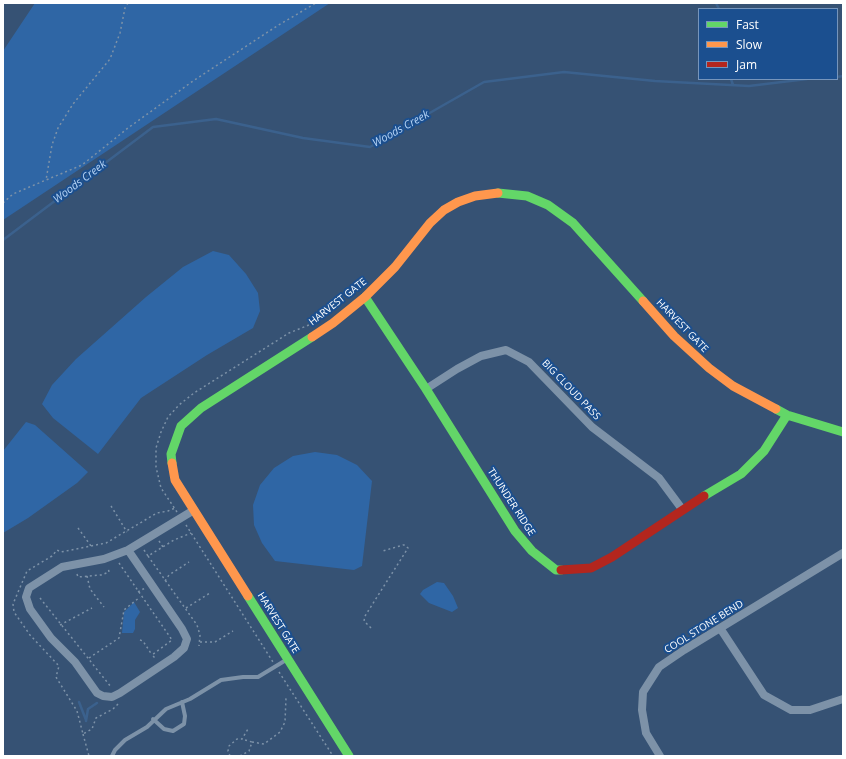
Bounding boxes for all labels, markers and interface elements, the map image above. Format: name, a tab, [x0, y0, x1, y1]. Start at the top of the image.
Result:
legend	[698, 8, 838, 80]
text: Fast	[736, 16, 759, 33]
text: Slow	[736, 36, 762, 53]
text: Jam	[736, 56, 757, 73]
water label: Woods Creek	[370, 108, 432, 150]
water label: Woods Creek	[51, 158, 109, 206]
street label: HARVEST GATE	[307, 276, 369, 328]
street label: HARVEST GATE	[653, 297, 711, 355]
street label: BIG CLOUD PASS	[539, 357, 603, 423]
street label: THUNDER RIDGE	[485, 466, 537, 538]
street label: HARVEST GATE	[254, 590, 302, 656]
street label: COOL STONE BEND	[662, 598, 746, 656]

